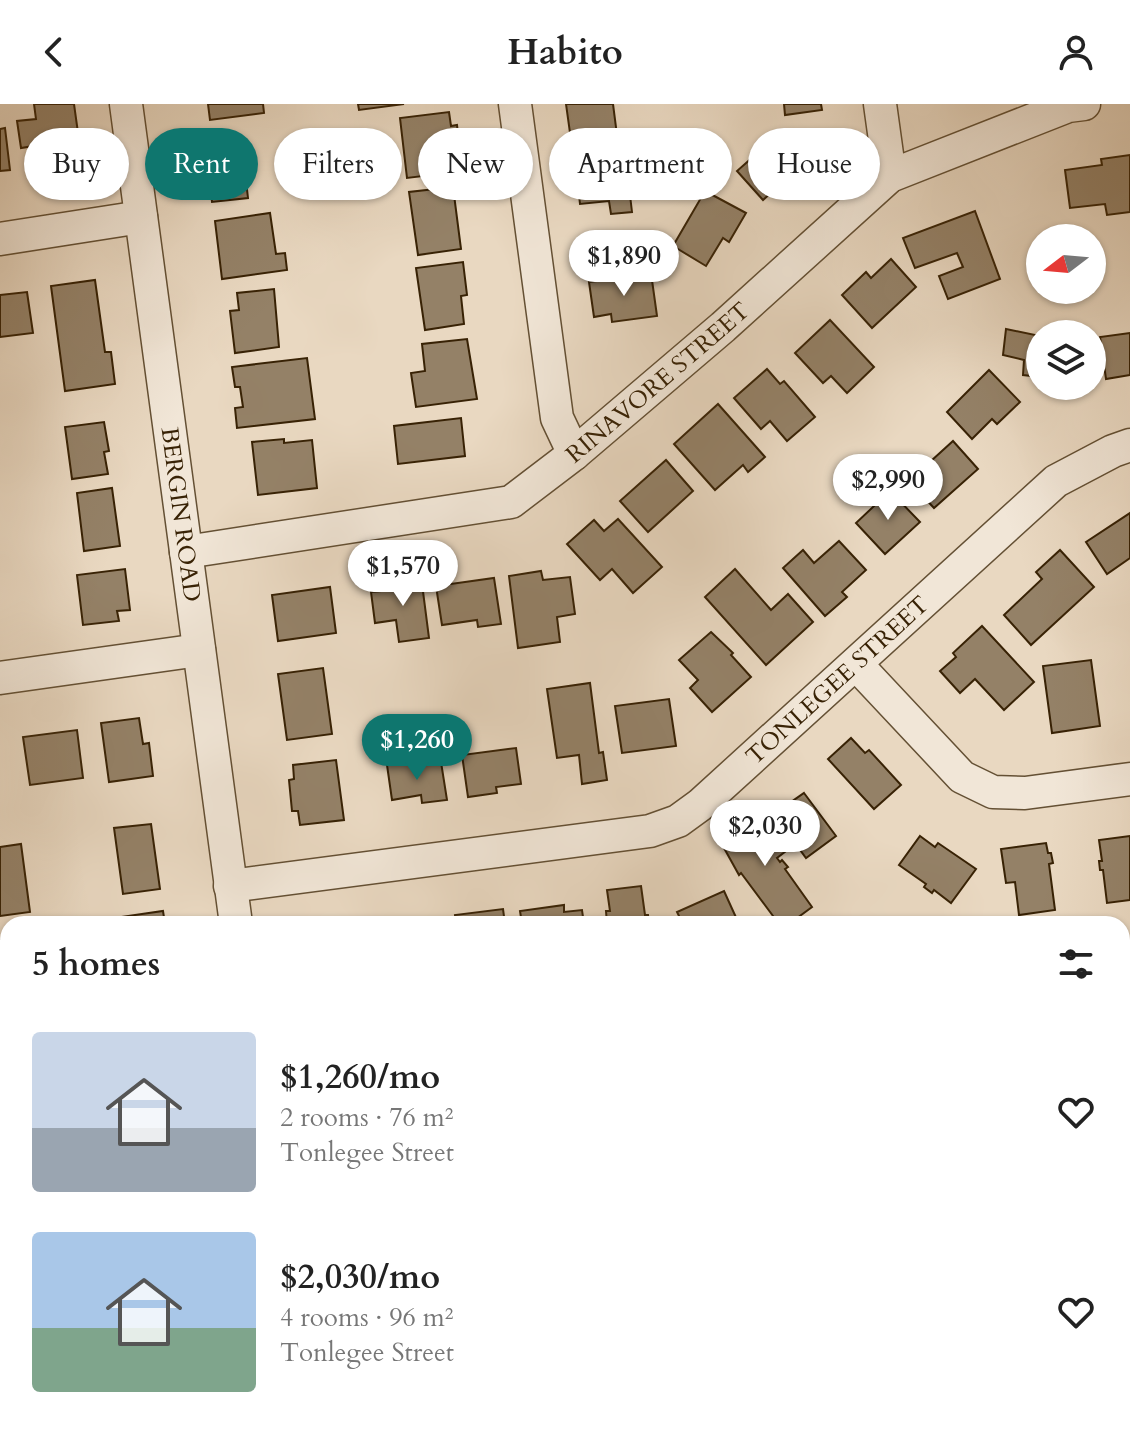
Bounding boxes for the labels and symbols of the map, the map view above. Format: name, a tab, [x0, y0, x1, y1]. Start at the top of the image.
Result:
north arrow	[1026, 224, 1106, 304]
pin: $1,890	[559, 230, 689, 298]
street label: RINAVORE STREET	[559, 295, 757, 471]
street label: BERGIN ROAD	[153, 425, 209, 604]
pin: $2,990	[823, 454, 953, 522]
pin: $1,570	[338, 540, 468, 608]
street label: TONLEGEE STREET	[739, 589, 936, 772]
pin: $1,260	[352, 714, 482, 782]
pin: $2,030	[700, 800, 830, 868]

